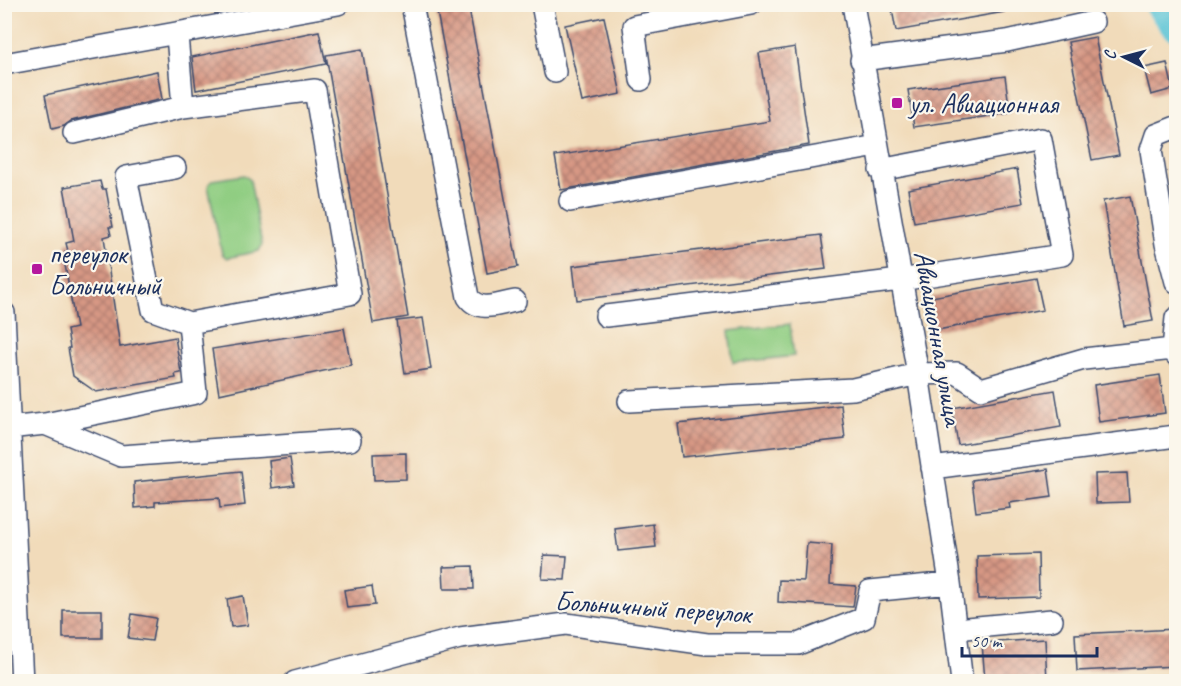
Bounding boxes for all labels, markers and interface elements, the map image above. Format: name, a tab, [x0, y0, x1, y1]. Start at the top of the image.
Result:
north arrow	[1094, 27, 1154, 87]
text: С	[1100, 48, 1121, 60]
place label: ул. Авиационная	[907, 86, 1060, 121]
marker: ул. Авиационная	[890, 96, 904, 110]
place label: переулок Больничный	[49, 236, 162, 303]
street label: Авиационная улица	[906, 248, 972, 431]
marker: переулок Больничный	[30, 262, 44, 276]
street label: Больничный переулок	[554, 583, 755, 631]
scale bar	[962, 620, 1097, 658]
text: 50 m	[971, 630, 1004, 652]

